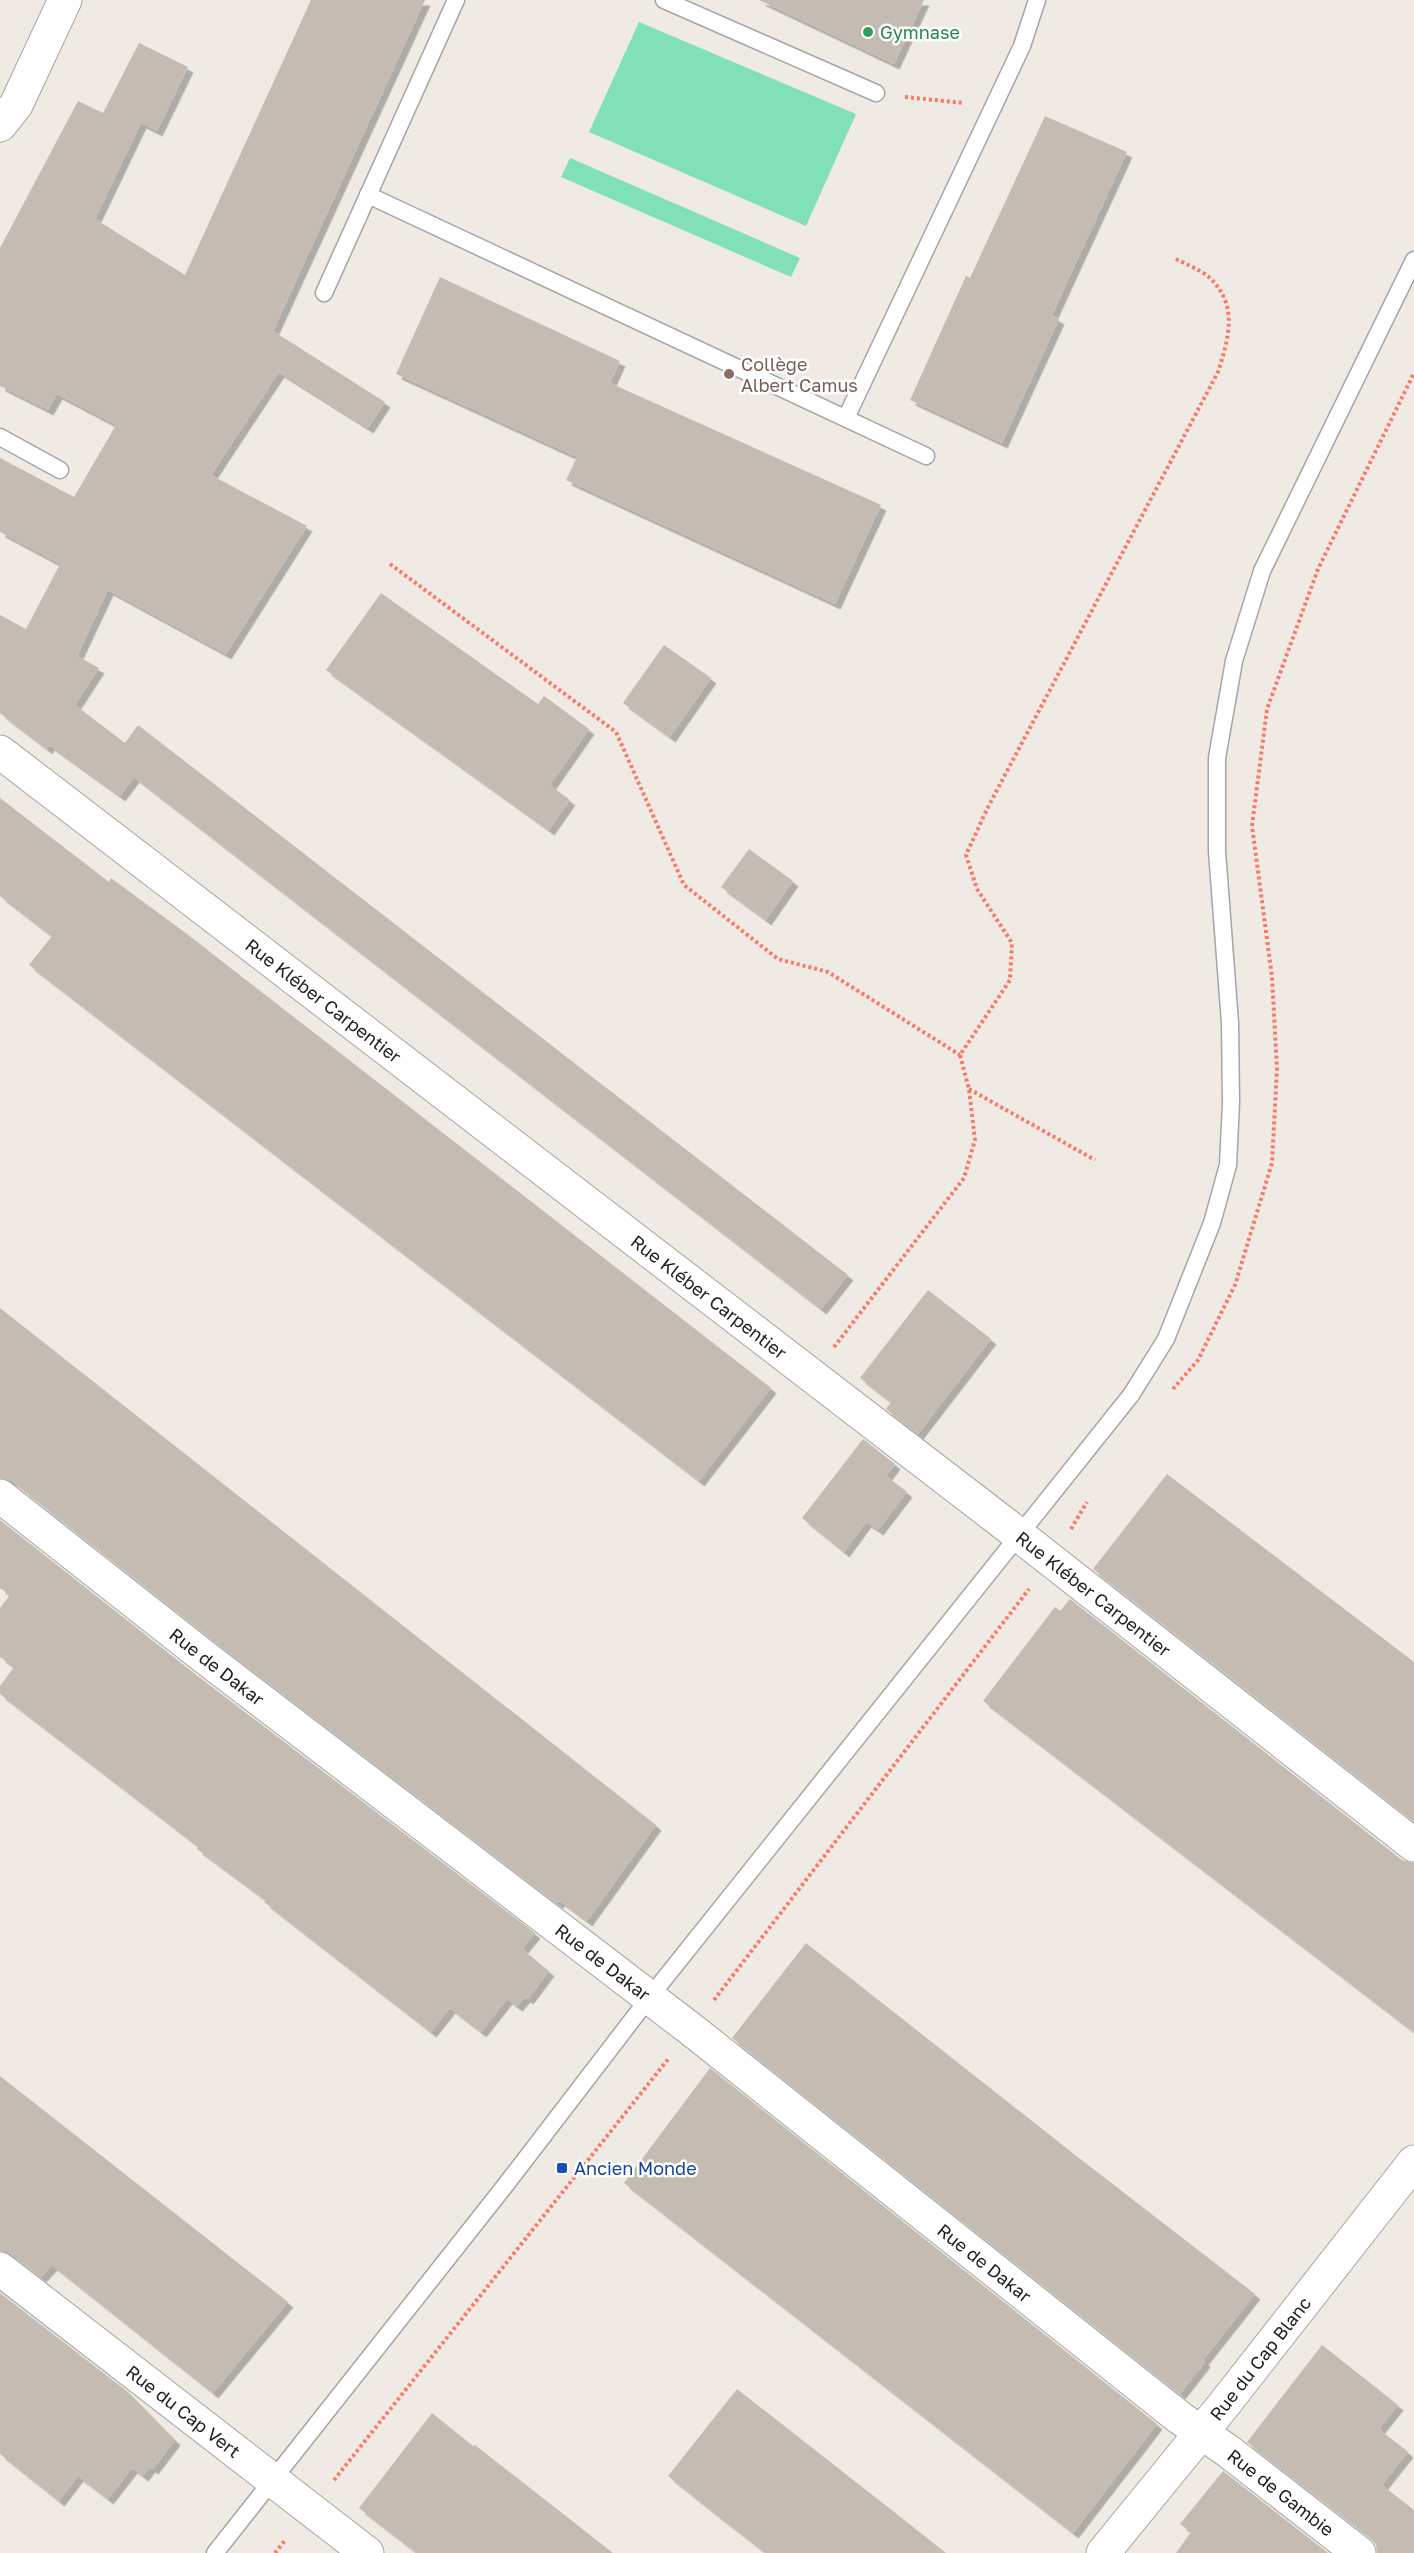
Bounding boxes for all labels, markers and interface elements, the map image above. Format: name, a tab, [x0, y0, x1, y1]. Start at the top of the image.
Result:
place label: Gymnase	[880, 21, 960, 43]
marker: Gymnase	[861, 25, 875, 39]
place label: Collège Albert Camus	[741, 353, 858, 396]
marker: Collège Albert Camus	[722, 367, 736, 381]
street label: Rue Kléber Carpentier	[241, 934, 406, 1067]
street label: Rue Kléber Carpentier	[627, 1230, 791, 1363]
street label: Rue Kléber Carpentier	[1012, 1526, 1175, 1661]
street label: Rue de Dakar	[165, 1623, 269, 1710]
street label: Rue de Dakar	[551, 1919, 655, 2005]
place label: Ancien Monde	[574, 2157, 697, 2179]
marker: Ancien Monde	[555, 2161, 569, 2175]
street label: Rue de Dakar	[933, 2219, 1036, 2307]
street label: Rue du Cap Blanc	[1205, 2292, 1315, 2425]
street label: Rue du Cap Vert	[122, 2360, 245, 2462]
street label: Rue de Gambie	[1223, 2444, 1339, 2541]

